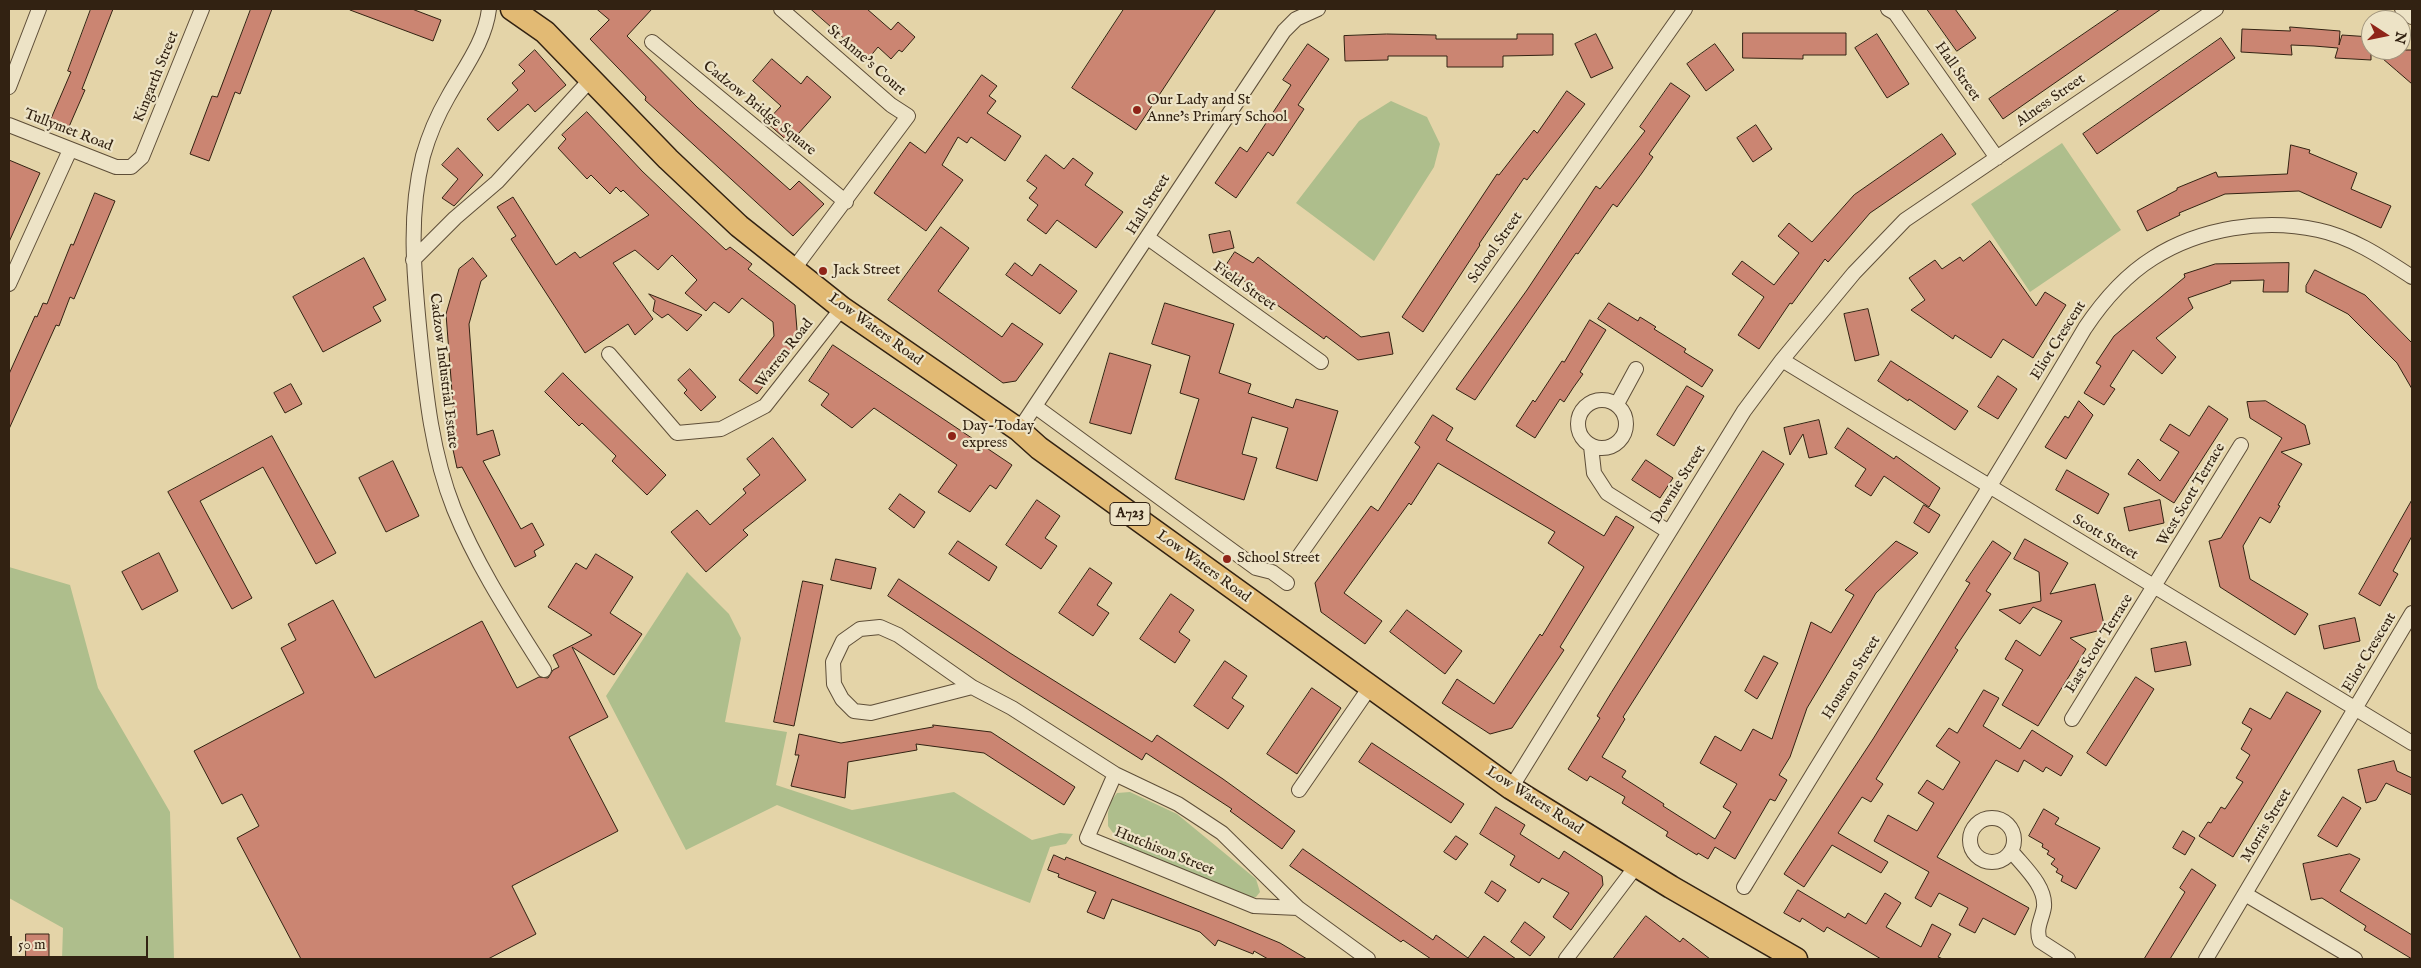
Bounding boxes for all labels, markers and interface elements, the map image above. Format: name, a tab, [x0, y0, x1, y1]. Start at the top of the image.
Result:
north arrow	[2361, 10, 2411, 60]
street label: St Anne's Court	[823, 22, 909, 100]
street label: Kingarth Street	[131, 29, 183, 125]
text: N	[2390, 30, 2410, 45]
street label: Hall Street	[1930, 39, 1984, 105]
street label: Cadzow Bridge Square	[699, 58, 819, 160]
street label: Alness Street	[2013, 71, 2089, 131]
place label: Our Lady and St Anne's Primary School	[1147, 92, 1287, 127]
marker: Our Lady and St Anne's Primary School	[1131, 104, 1143, 116]
street label: Tullymet Road	[21, 106, 115, 156]
street label: Hall Street	[1123, 171, 1175, 239]
street label: School Street	[1465, 209, 1527, 287]
street label: Field Street	[1209, 259, 1279, 315]
place label: Jack Street	[833, 262, 900, 280]
marker: Jack Street	[817, 265, 829, 277]
street label: Low Waters Road	[825, 290, 925, 370]
street label: Cadzow Industrial Estate	[425, 292, 461, 450]
street label: Eliot Crescent	[2028, 298, 2090, 384]
street label: Warren Road	[752, 316, 818, 392]
place label: Day-Today express	[962, 418, 1034, 453]
marker: Day-Today express	[946, 430, 958, 442]
street label: West Scott Terrace	[2154, 440, 2230, 550]
street label: Downie Street	[1648, 442, 1710, 528]
road number: A723	[1110, 502, 1150, 526]
street label: Scott Street	[2069, 511, 2141, 565]
street label: Low Waters Road	[1153, 527, 1253, 607]
place label: School Street	[1237, 550, 1320, 568]
marker: School Street	[1221, 553, 1233, 565]
street label: East Scott Terrace	[2062, 591, 2138, 697]
street label: Eliot Crescent	[2339, 610, 2401, 696]
street label: Houston Street	[1819, 633, 1885, 723]
street label: Low Waters Road	[1482, 763, 1586, 839]
street label: Morris Street	[2238, 786, 2296, 866]
street label: Hutchison Street	[1112, 824, 1216, 880]
scale bar	[12, 926, 150, 958]
text: 50 m	[18, 935, 46, 954]

